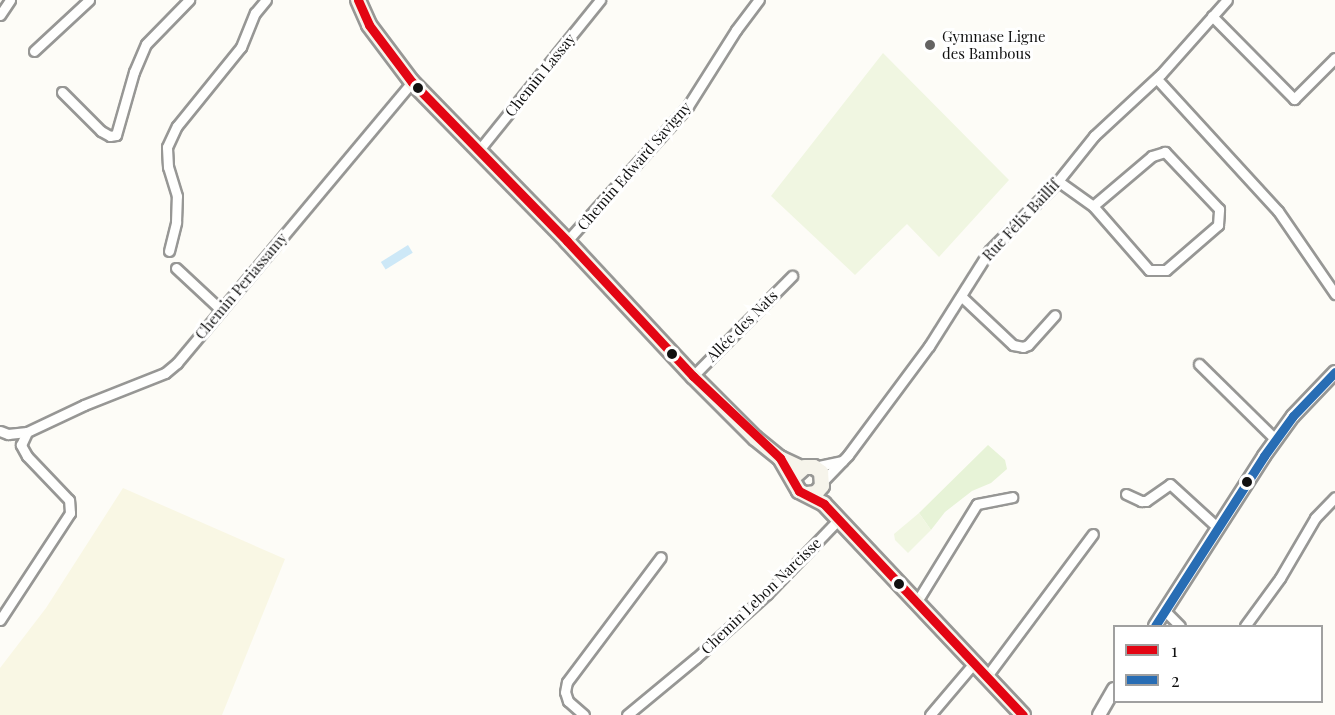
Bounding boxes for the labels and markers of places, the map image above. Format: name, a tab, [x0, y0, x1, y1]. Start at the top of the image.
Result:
place label: Gymnase Ligne des Bambous	[942, 27, 1045, 62]
marker: Gymnase Ligne des Bambous	[923, 38, 937, 52]
unlabelled marker	[412, 82, 424, 94]
unlabelled marker	[666, 348, 678, 360]
unlabelled marker	[1241, 476, 1253, 488]
unlabelled marker	[893, 578, 905, 590]

